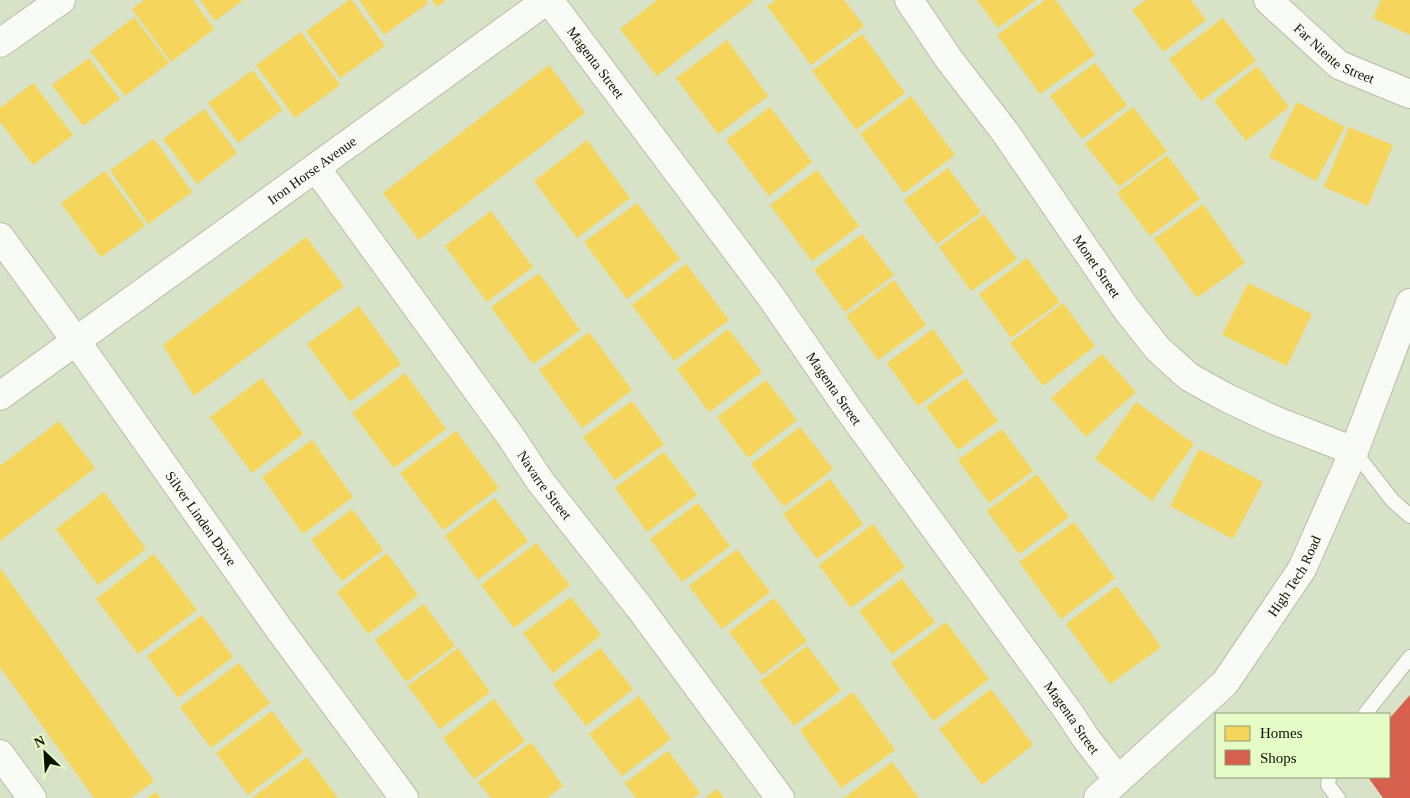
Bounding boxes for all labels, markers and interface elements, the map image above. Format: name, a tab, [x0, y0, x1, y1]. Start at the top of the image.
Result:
street label: Far Niente Street	[1291, 21, 1377, 87]
street label: Magenta Street	[564, 24, 627, 101]
street label: Iron Horse Avenue	[265, 134, 359, 208]
street label: Monet Street	[1070, 232, 1123, 301]
street label: Magenta Street	[803, 349, 864, 428]
street label: Navarre Street	[514, 448, 574, 523]
street label: Silver Linden Drive	[162, 469, 239, 569]
street label: High Tech Road	[1265, 533, 1324, 620]
street label: Magenta Street	[1041, 679, 1102, 757]
legend	[1215, 713, 1390, 778]
text: Homes	[1260, 725, 1303, 741]
north arrow	[20, 728, 70, 778]
text: N	[32, 733, 47, 751]
text: Shops	[1260, 750, 1297, 766]

